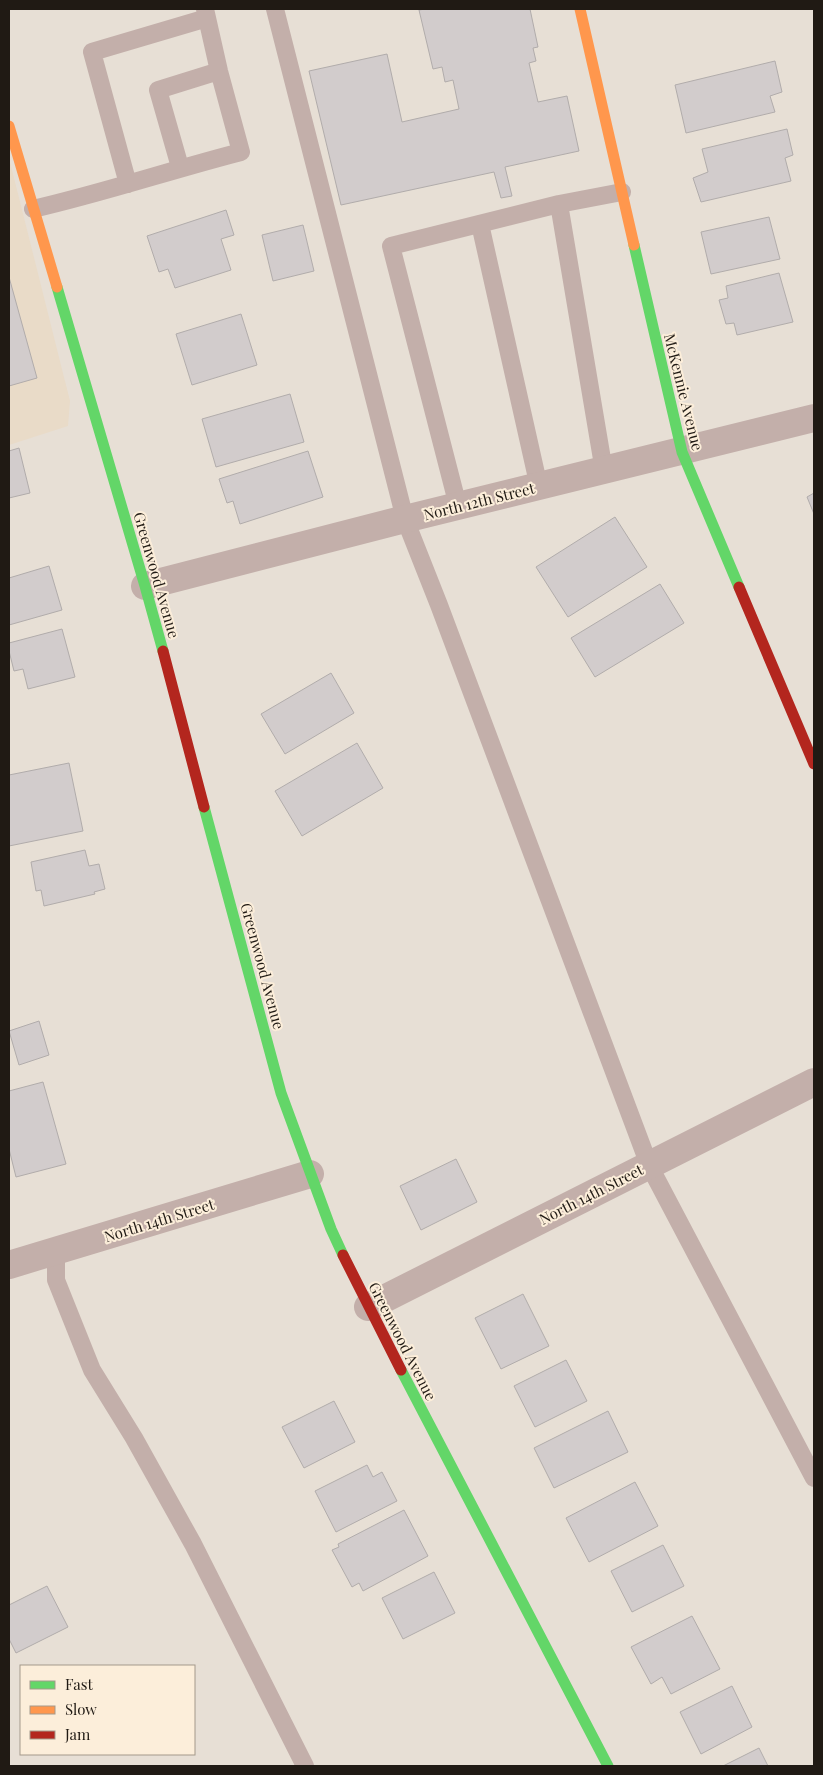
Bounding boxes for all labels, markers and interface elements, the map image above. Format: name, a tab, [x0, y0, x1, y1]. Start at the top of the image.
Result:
street label: McKennie Avenue	[660, 331, 708, 453]
street label: North 12th Street	[421, 477, 537, 524]
street label: Greenwood Avenue	[129, 510, 185, 640]
street label: Greenwood Avenue	[236, 901, 290, 1031]
street label: North 14th Street	[536, 1159, 647, 1229]
street label: North 14th Street	[101, 1194, 217, 1246]
street label: Greenwood Avenue	[365, 1278, 441, 1404]
legend	[20, 1665, 195, 1755]
text: Fast	[65, 1674, 94, 1694]
text: Slow	[65, 1699, 97, 1719]
text: Jam	[64, 1724, 91, 1744]

